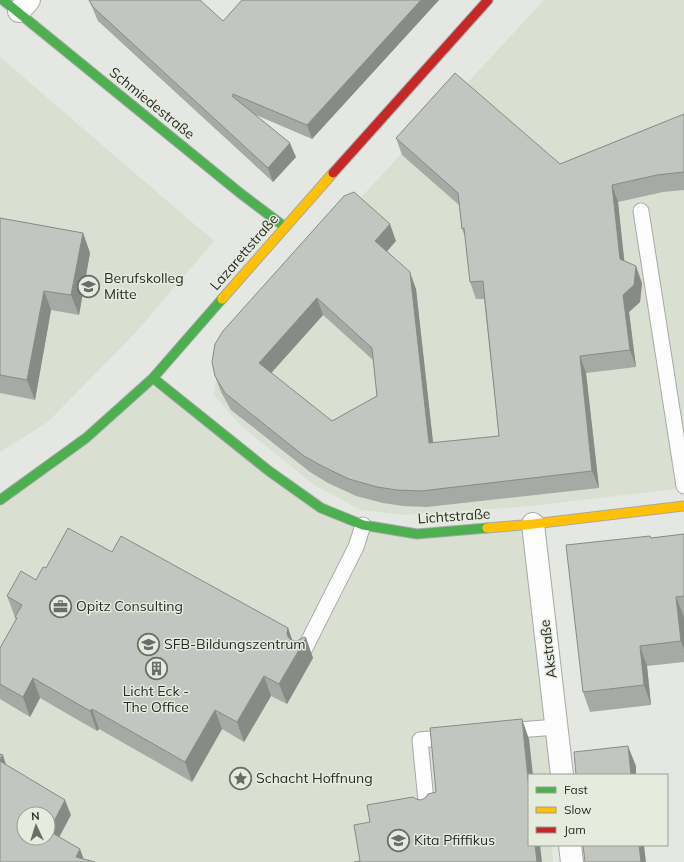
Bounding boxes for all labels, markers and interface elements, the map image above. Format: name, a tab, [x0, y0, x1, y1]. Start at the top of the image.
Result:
street label: Schmiedestraße	[106, 63, 198, 143]
street label: Lazarettstraße	[206, 210, 282, 294]
place label: Berufskolleg Mitte	[104, 269, 184, 303]
school or university icon: Berufskolleg Mitte	[75, 273, 101, 299]
street label: Lichtstraße	[417, 504, 491, 528]
office icon: Opitz Consulting	[48, 593, 74, 619]
place label: Opitz Consulting	[76, 597, 183, 615]
street label: Akstraße	[535, 619, 561, 679]
school or university icon: SFB-Bildungszentrum	[136, 631, 162, 657]
place label: SFB-Bildungszentrum	[164, 635, 306, 653]
building icon: Licht Eck - The Office	[143, 656, 169, 682]
place label: Licht Eck - The Office	[123, 682, 189, 716]
place icon: Schacht Hoffnung	[228, 765, 254, 791]
place label: Schacht Hoffnung	[256, 769, 373, 787]
legend	[528, 774, 668, 846]
text: Fast	[564, 782, 588, 797]
text: Slow	[564, 802, 592, 817]
north arrow	[16, 806, 56, 846]
text: N	[31, 809, 40, 823]
text: Jam	[564, 822, 586, 837]
school or university icon: Kita Pfiffikus	[386, 827, 412, 853]
place label: Kita Pfiffikus	[414, 831, 495, 849]

